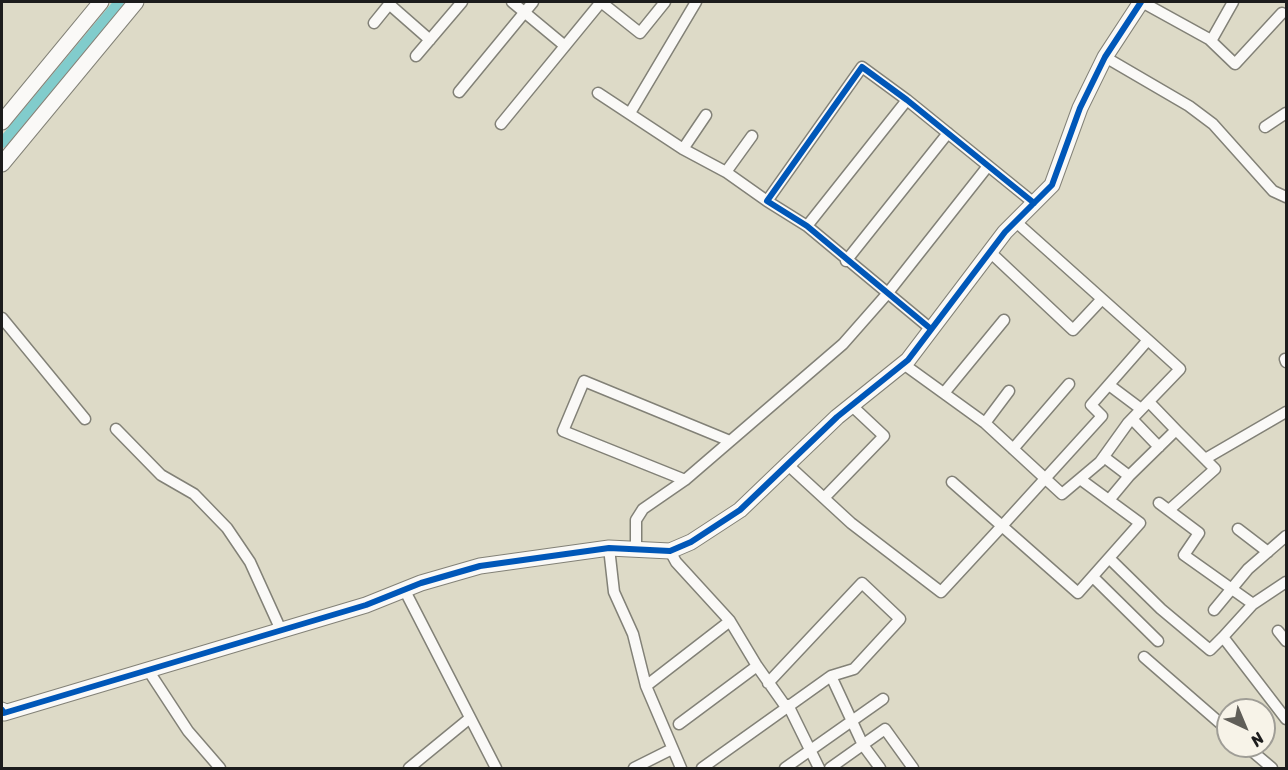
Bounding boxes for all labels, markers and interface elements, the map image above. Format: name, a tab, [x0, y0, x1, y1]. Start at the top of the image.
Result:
north arrow	[1216, 698, 1276, 758]
text: N	[1243, 726, 1272, 754]

